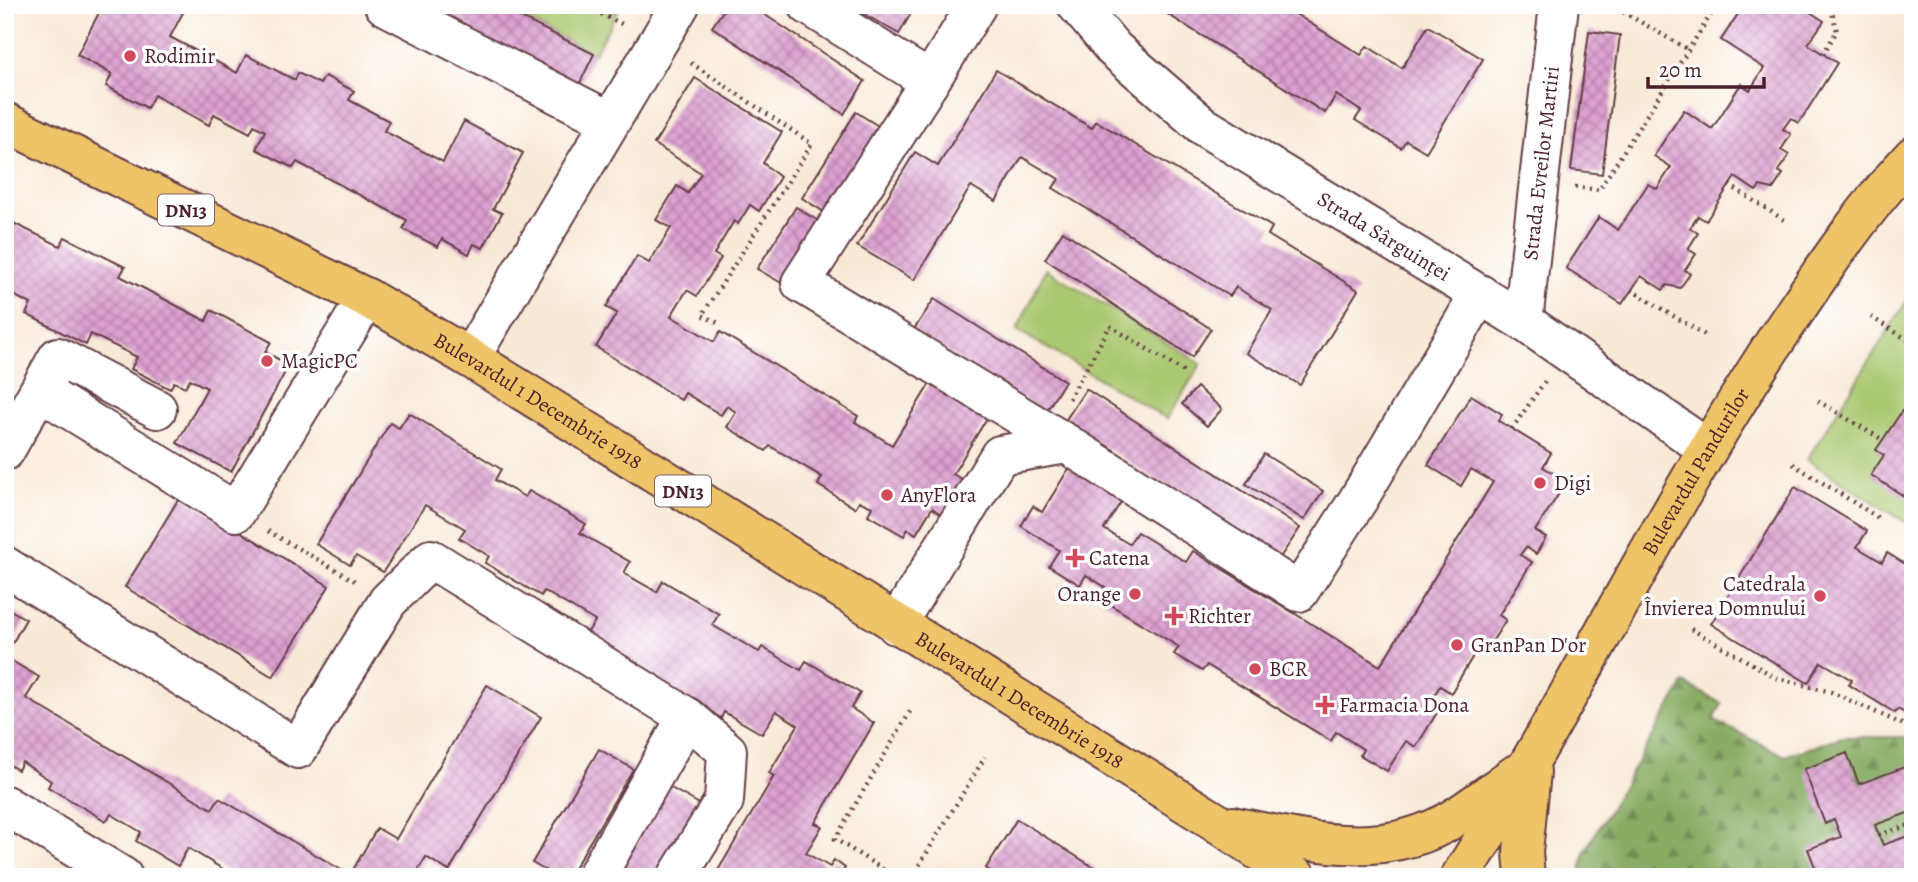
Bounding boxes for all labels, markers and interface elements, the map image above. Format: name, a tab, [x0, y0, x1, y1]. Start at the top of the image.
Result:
place label: Rodimir	[144, 42, 215, 70]
scale bar	[1648, 46, 1764, 90]
marker: Rodimir	[122, 48, 138, 64]
text: 20 m	[1659, 56, 1702, 84]
street label: Strada Evreilor Martiri	[1516, 64, 1566, 262]
street label: Strada Sârguinței	[1312, 185, 1456, 288]
road number: DN13	[158, 194, 214, 226]
street label: Bulevardul 1 Decembrie 1918	[428, 326, 648, 476]
place label: MagicPC	[281, 347, 358, 375]
marker: MagicPC	[259, 353, 275, 369]
street label: Bulevardul Pandurilor	[1636, 383, 1756, 560]
place label: Digi	[1554, 469, 1591, 497]
marker: Digi	[1532, 475, 1548, 491]
road number: DN13	[655, 476, 711, 506]
place label: AnyFlora	[900, 481, 977, 509]
marker: AnyFlora	[879, 487, 895, 503]
place label: Catena	[1089, 544, 1150, 572]
marker: Catena	[1067, 550, 1083, 566]
place label: Catedrala Învierea Domnului	[1644, 570, 1806, 622]
place label: Orange	[1057, 580, 1121, 608]
marker: Orange	[1127, 586, 1143, 602]
marker: Catedrala Învierea Domnului	[1812, 588, 1828, 604]
place label: Richter	[1188, 602, 1251, 630]
marker: Richter	[1166, 608, 1182, 624]
street label: Bulevardul 1 Decembrie 1918	[910, 624, 1129, 775]
place label: GranPan D'or	[1471, 631, 1586, 659]
marker: GranPan D'or	[1449, 637, 1465, 653]
place label: BCR	[1269, 655, 1308, 683]
marker: BCR	[1247, 661, 1263, 677]
place label: Farmacia Dona	[1339, 691, 1469, 719]
marker: Farmacia Dona	[1317, 697, 1333, 713]

